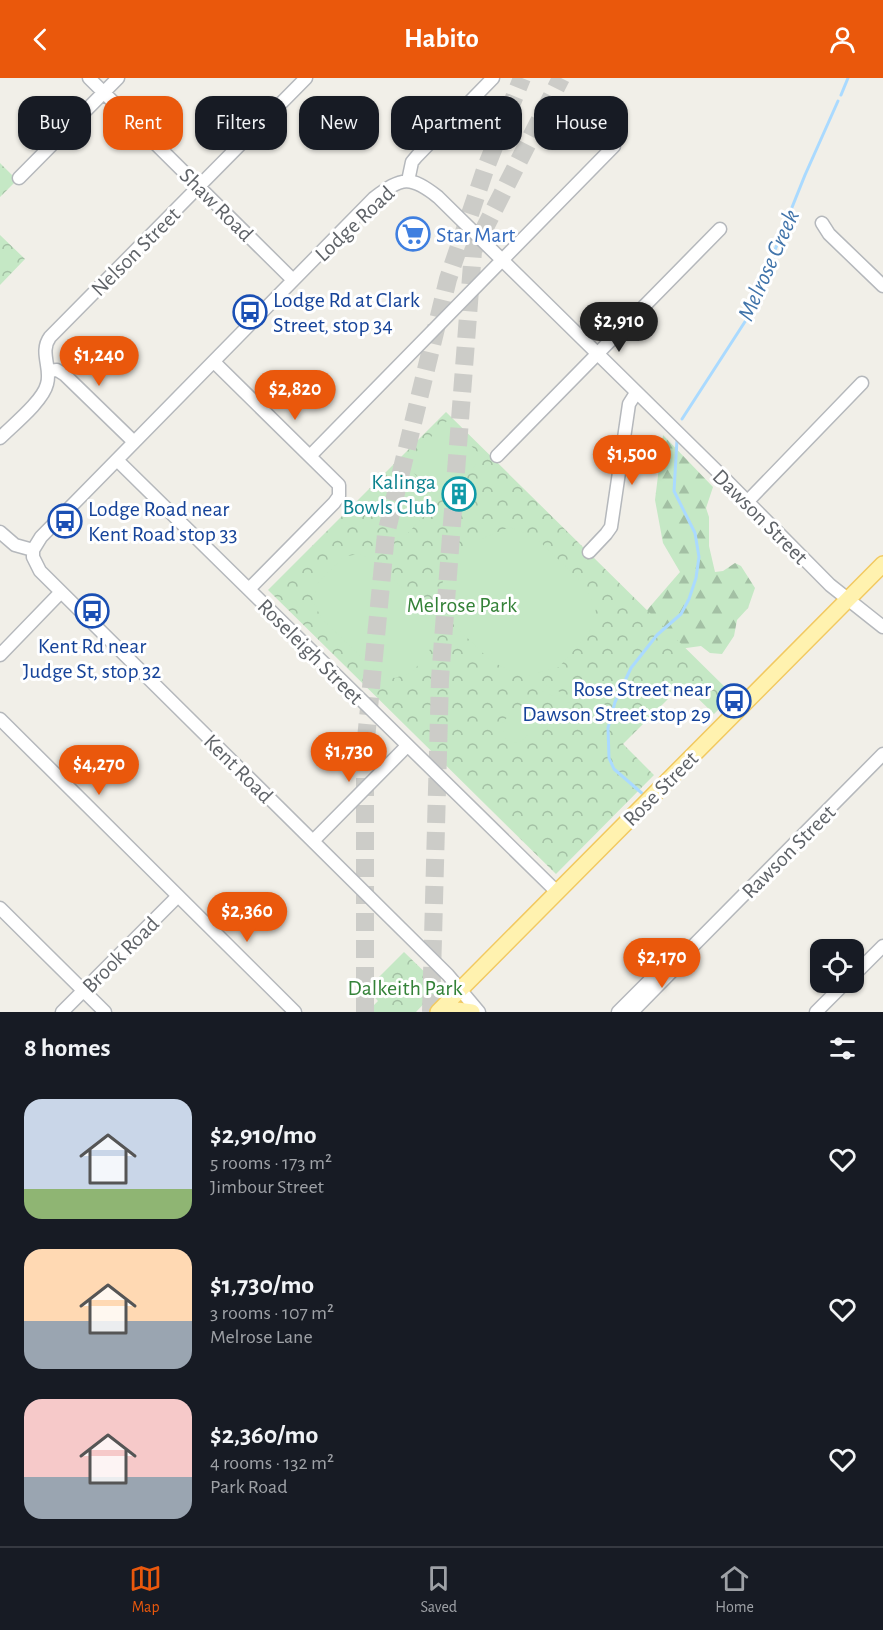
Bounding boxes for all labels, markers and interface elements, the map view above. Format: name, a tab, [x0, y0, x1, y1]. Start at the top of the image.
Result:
icon: back	[24, 23, 57, 56]
icon: person	[826, 23, 859, 56]
text: Habito	[404, 25, 479, 52]
chip: Buy	[18, 96, 91, 150]
chip: Rent	[103, 96, 183, 150]
chip: Filters	[195, 96, 287, 150]
chip: New	[299, 96, 379, 150]
chip: Apartment	[391, 96, 522, 150]
chip: House	[534, 96, 628, 150]
street label: Shaw Road	[175, 164, 257, 246]
street label: Lodge Road	[311, 182, 398, 266]
street label: Nelson Street	[87, 203, 184, 300]
water label: Melrose Creek	[734, 206, 804, 325]
supermarket icon: Star Mart	[395, 216, 431, 252]
place label: Star Mart	[436, 224, 515, 246]
place label: Lodge Rd at Clark Street, stop 34	[273, 289, 420, 336]
bus stop icon: Lodge Rd at Clark Street, stop 34	[232, 294, 268, 330]
pin: $2,910	[570, 302, 668, 353]
text: $2,910	[594, 311, 644, 331]
pin: $1,240	[50, 336, 148, 387]
text: $1,240	[74, 345, 124, 365]
pin: $2,820	[246, 370, 344, 421]
text: $2,820	[269, 379, 321, 399]
pin: $1,500	[583, 435, 681, 486]
text: $1,500	[607, 444, 657, 464]
street label: Dawson Street	[709, 465, 812, 568]
place label: Kalinga Bowls Club	[342, 471, 436, 518]
building icon: Kalinga Bowls Club	[441, 476, 477, 512]
place label: Lodge Road near Kent Road stop 33	[88, 498, 238, 545]
bus stop icon: Lodge Road near Kent Road stop 33	[47, 503, 83, 539]
bus stop icon: Kent Rd near Judge St, stop 32	[74, 593, 110, 629]
park label: Melrose Park	[407, 594, 517, 616]
street label: Roseleigh Street	[253, 595, 367, 709]
place label: Kent Rd near Judge St, stop 32	[23, 635, 161, 682]
place label: Rose Street near Dawson Street stop 29	[522, 678, 711, 725]
bus stop icon: Rose Street near Dawson Street stop 29	[716, 683, 752, 719]
street label: Kent Road	[200, 730, 277, 807]
pin: $1,730	[300, 732, 398, 783]
text: $1,730	[325, 741, 373, 761]
pin: $4,270	[50, 745, 148, 796]
street label: Rose Street	[619, 747, 702, 830]
text: $4,270	[73, 754, 125, 774]
street label: Rawson Street	[738, 801, 840, 903]
pin: $2,360	[198, 892, 296, 943]
text: $2,360	[221, 901, 273, 921]
street label: Brook Road	[78, 912, 163, 997]
pin: $2,170	[613, 938, 711, 989]
map controls	[810, 939, 864, 993]
button: locate	[810, 939, 864, 993]
text: $2,170	[637, 947, 687, 967]
park label: Dalkeith Park	[347, 977, 463, 999]
icon: filters	[826, 1032, 859, 1065]
text: 8 homes	[24, 1035, 111, 1061]
text: $2,910/mo	[210, 1122, 317, 1148]
icon: home	[72, 1123, 144, 1195]
icon: heart	[826, 1143, 859, 1176]
text: 5 rooms · 173 m²	[210, 1153, 332, 1173]
text: Jimbour Street	[210, 1177, 324, 1197]
text: $1,730/mo	[210, 1272, 314, 1298]
icon: home	[72, 1273, 144, 1345]
icon: heart	[826, 1293, 859, 1326]
text: 3 rooms · 107 m²	[210, 1303, 334, 1323]
text: Melrose Lane	[210, 1327, 313, 1347]
text: $2,360/mo	[210, 1422, 318, 1448]
icon: home	[72, 1423, 144, 1495]
icon: heart	[826, 1443, 859, 1476]
text: 4 rooms · 132 m²	[210, 1453, 334, 1473]
text: Park Road	[210, 1477, 288, 1497]
tab: Map	[129, 1562, 162, 1617]
tab: Saved	[420, 1562, 457, 1617]
tab: Home	[715, 1562, 754, 1617]

